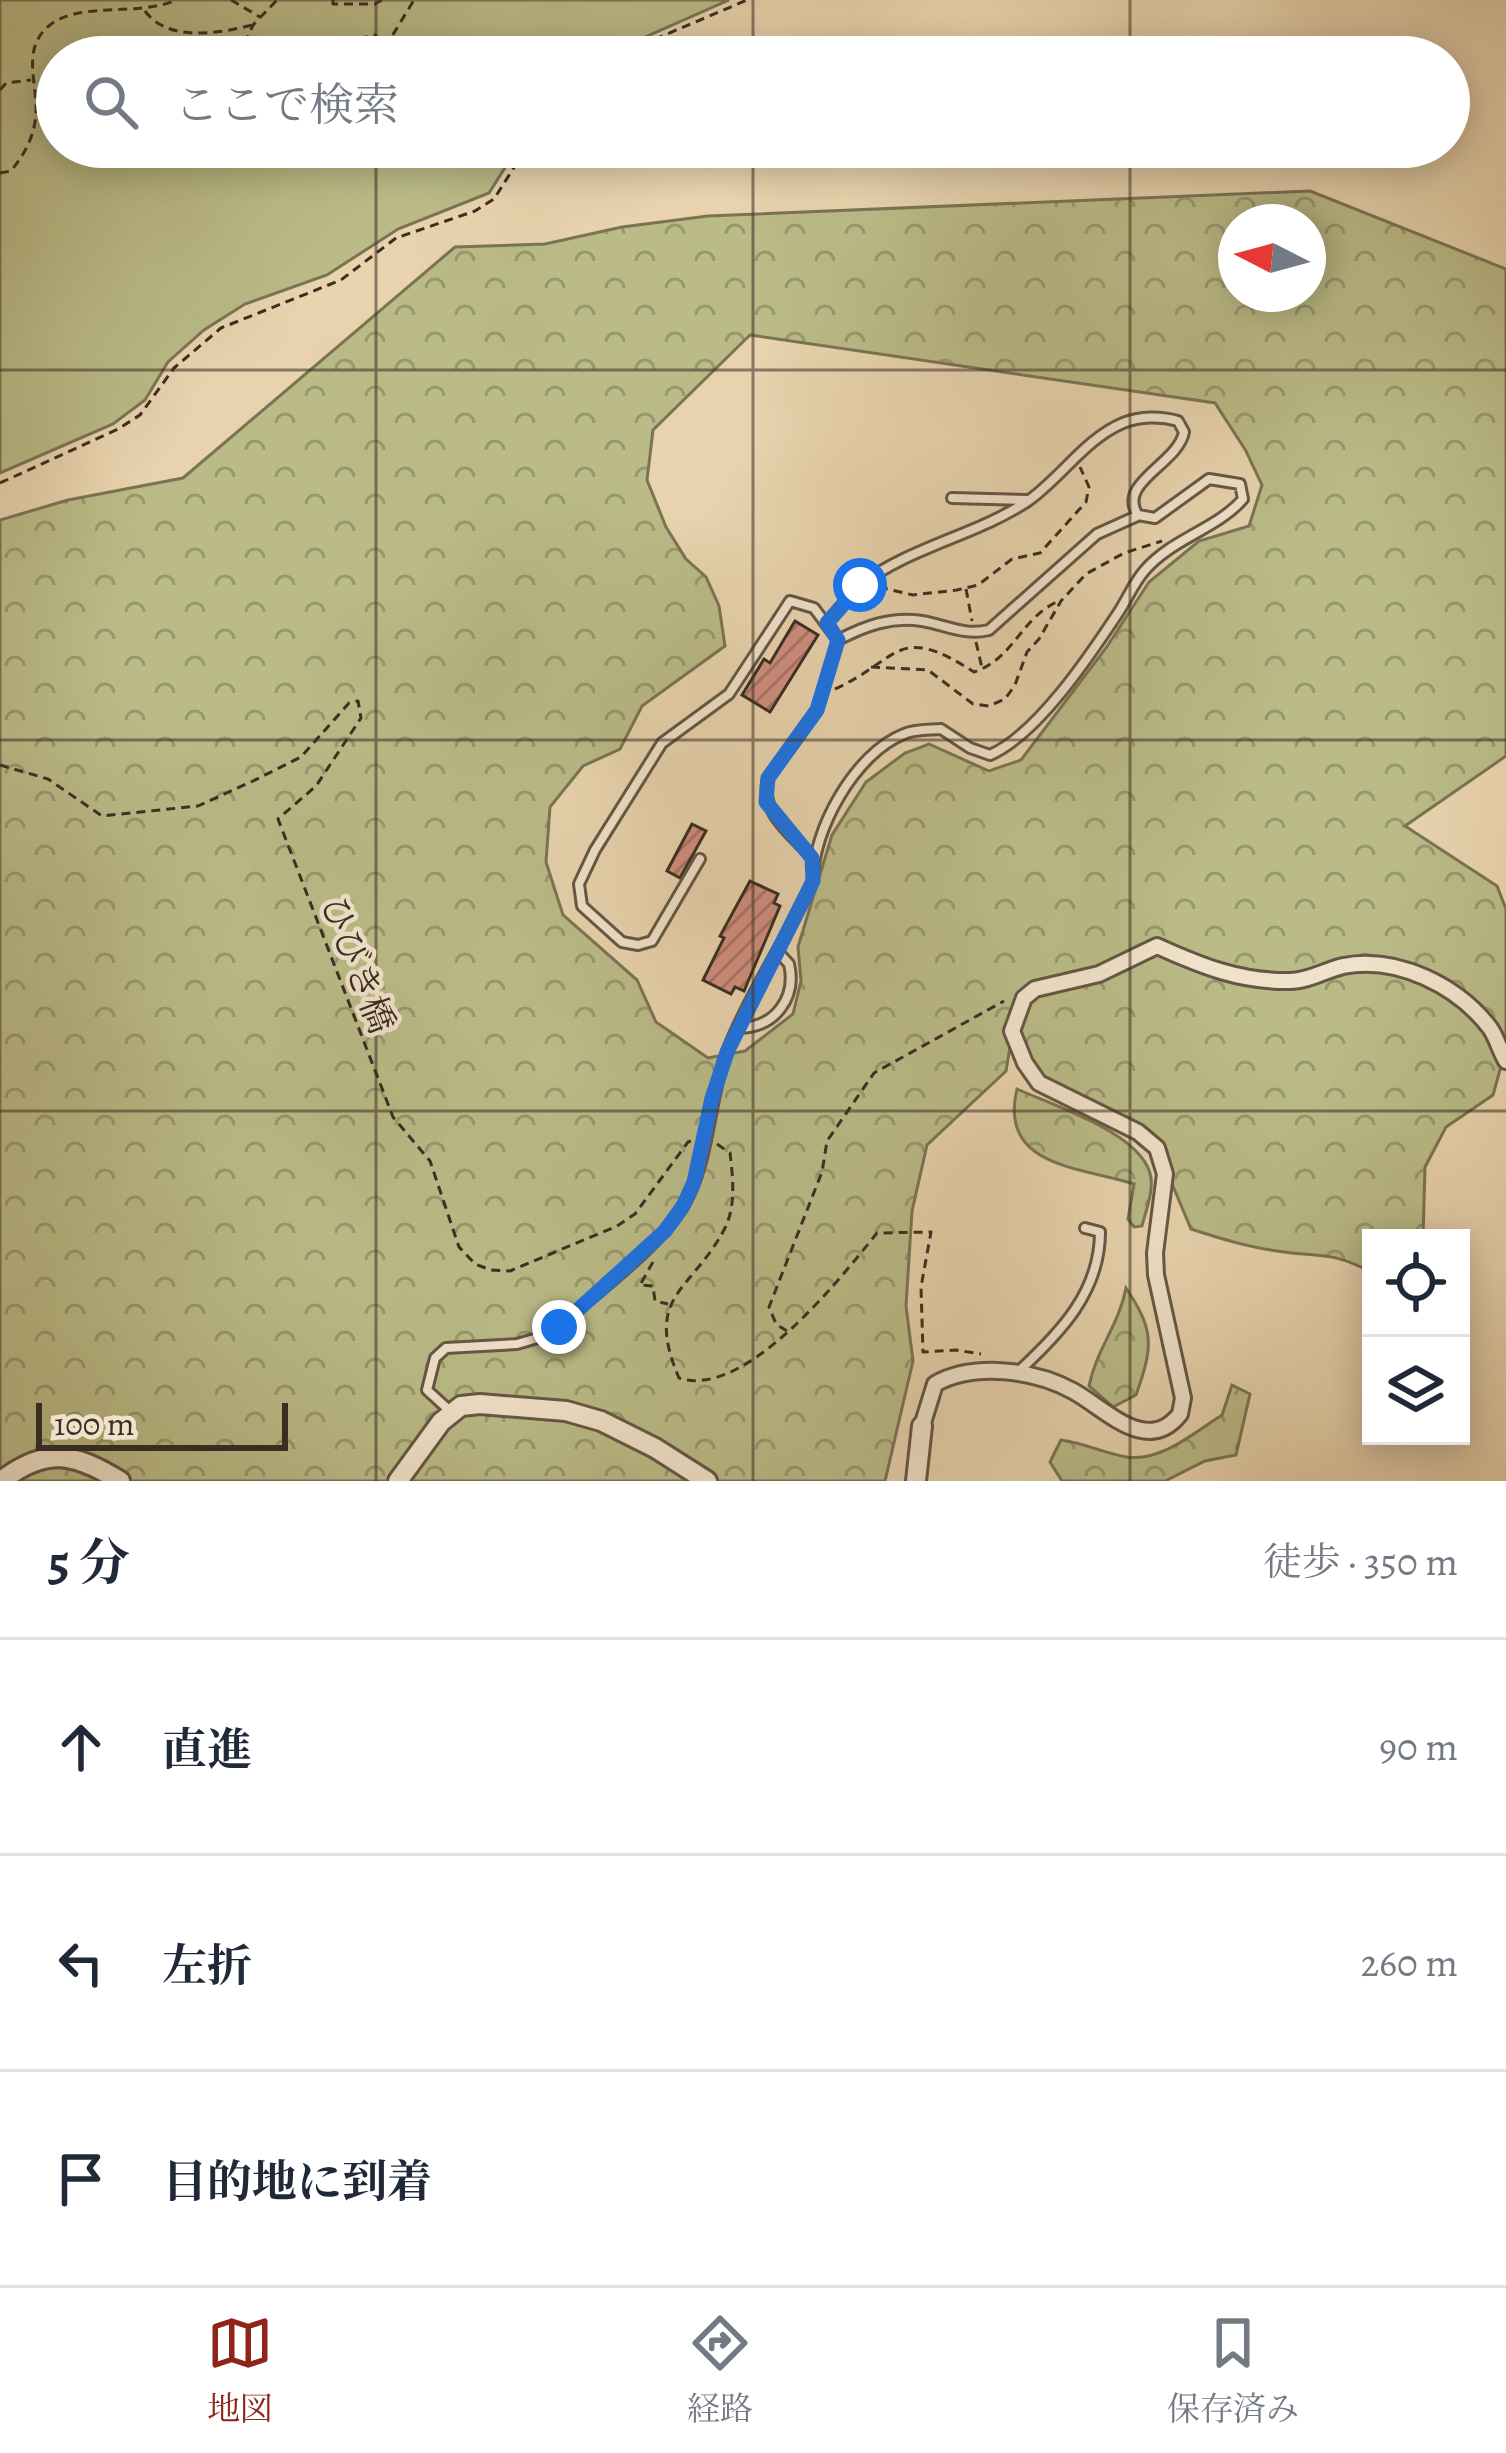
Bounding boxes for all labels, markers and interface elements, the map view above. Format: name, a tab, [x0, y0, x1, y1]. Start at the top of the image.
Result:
search box	[36, 36, 1470, 168]
icon: search	[78, 69, 144, 135]
text: ここで検索	[174, 74, 399, 136]
north arrow	[1218, 204, 1326, 312]
route start	[833, 558, 887, 612]
street label: ひびき橋	[309, 888, 407, 1040]
map controls	[1362, 1229, 1470, 1445]
button: locate	[1362, 1229, 1470, 1337]
route end	[532, 1300, 586, 1354]
button: layers	[1362, 1337, 1470, 1445]
scale bar	[36, 1397, 288, 1450]
text: 100 m	[54, 1401, 134, 1446]
text: 5 分	[48, 1528, 130, 1598]
text: 徒歩 · 350 m	[1263, 1535, 1458, 1588]
icon: ahead	[48, 1714, 114, 1780]
text: 直進	[162, 1719, 252, 1781]
text: 90 m	[1379, 1720, 1458, 1773]
icon: left	[48, 1930, 114, 1996]
text: 左折	[162, 1935, 252, 1997]
text: 260 m	[1360, 1936, 1458, 1989]
icon: arrive	[48, 2146, 114, 2212]
text: 目的地に到着	[162, 2151, 432, 2213]
tab: 地図	[207, 2310, 273, 2431]
tab: 経路	[687, 2310, 753, 2431]
tab: 保存済み	[1167, 2310, 1299, 2431]

